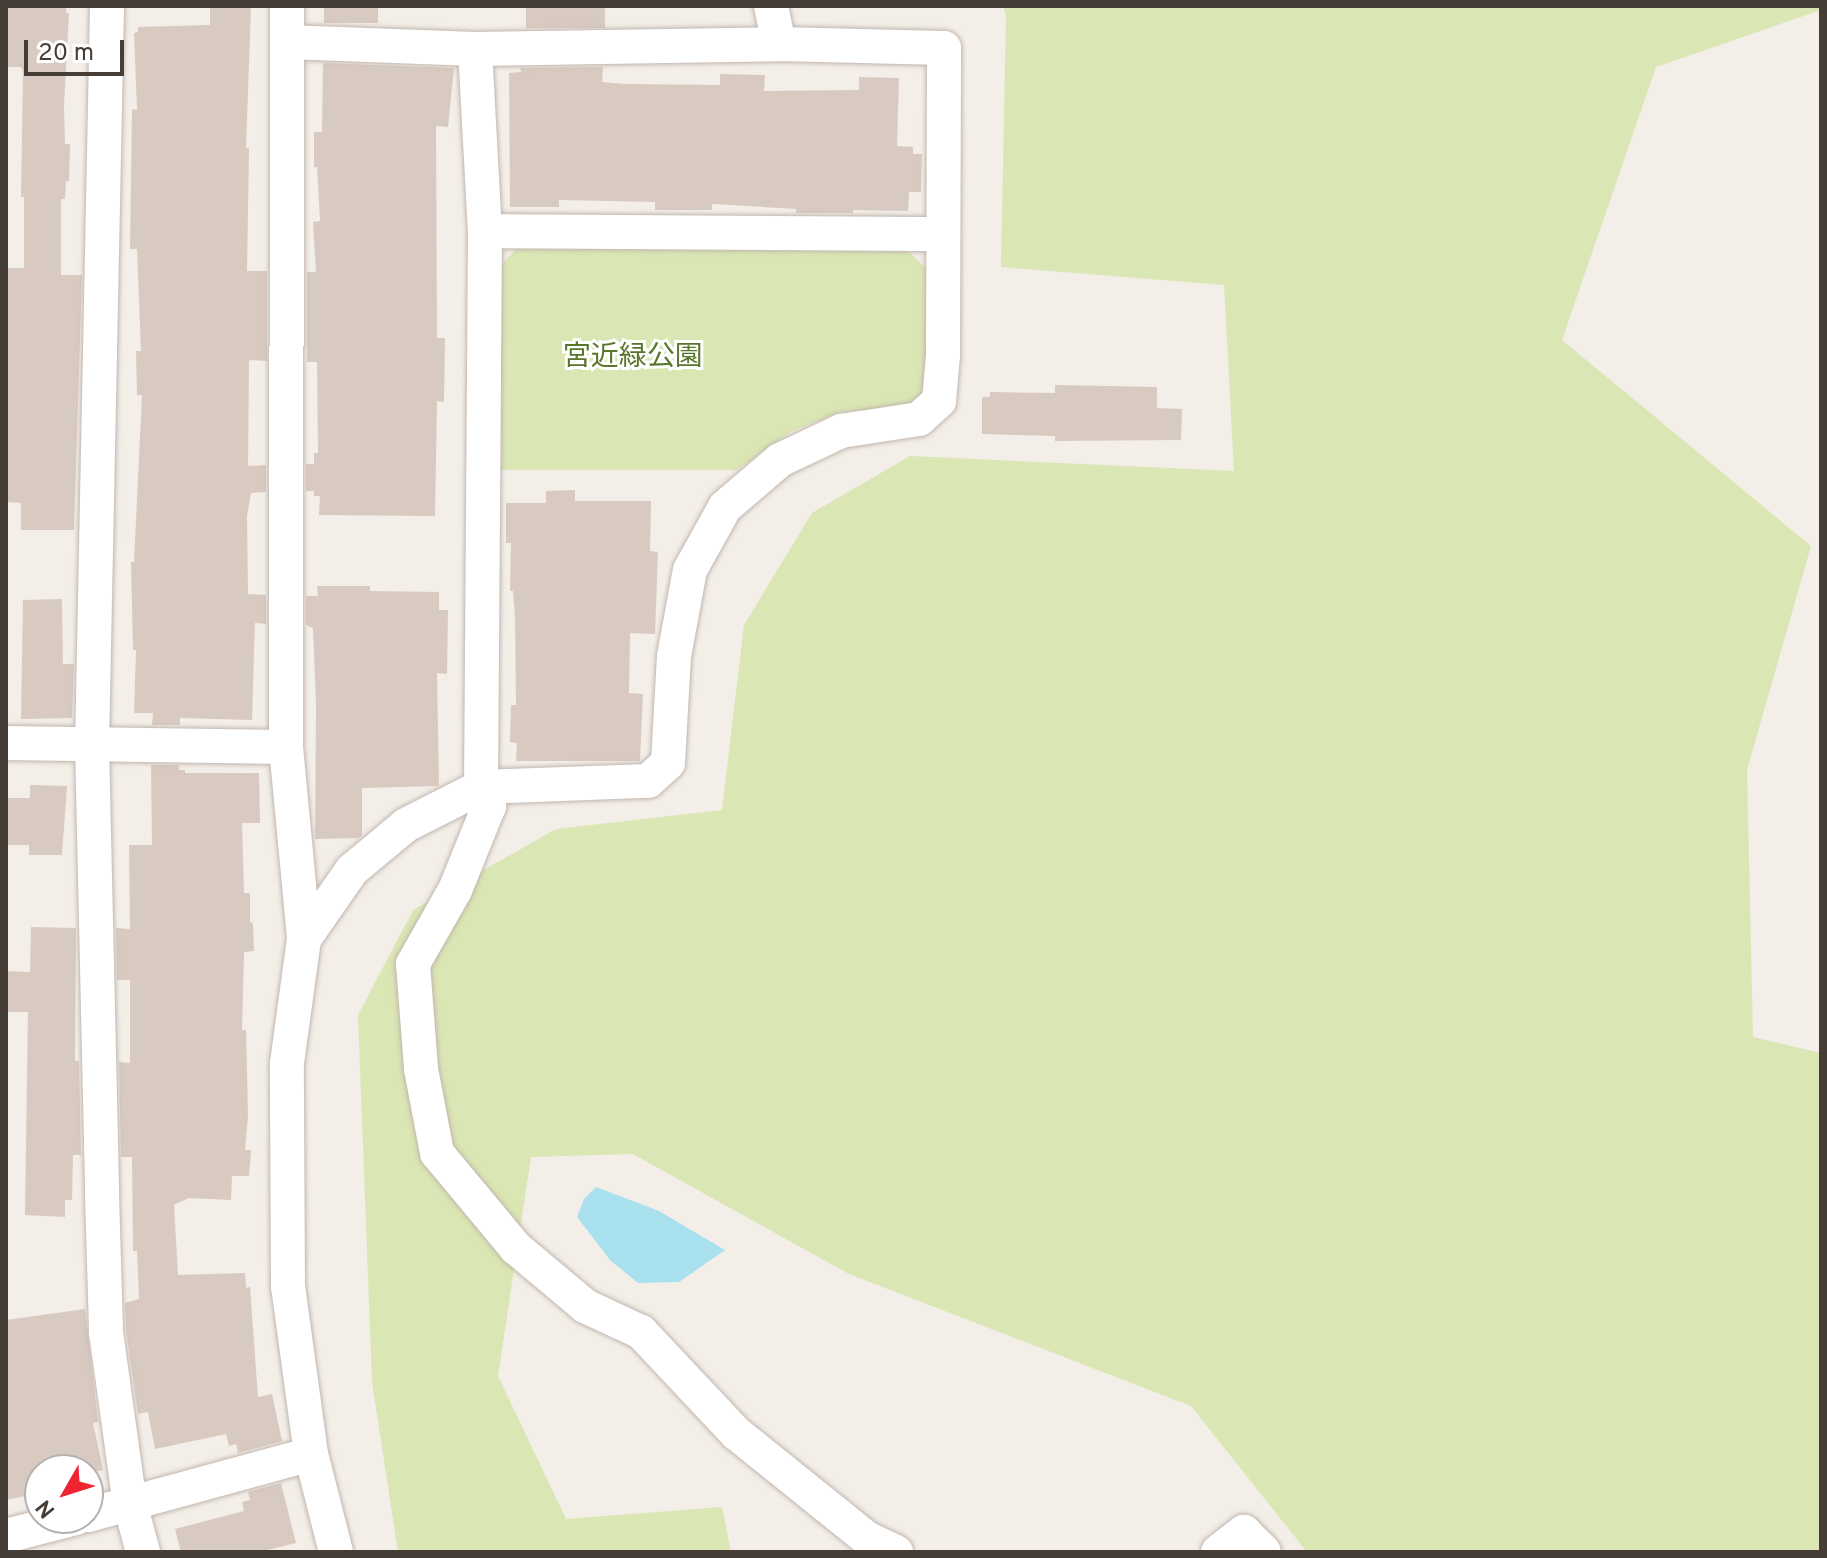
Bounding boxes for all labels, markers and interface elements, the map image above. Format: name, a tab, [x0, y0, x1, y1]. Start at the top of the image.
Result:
scale bar	[28, 24, 128, 74]
text: 20 m	[38, 39, 94, 69]
park label: 宮近緑公園	[563, 341, 703, 375]
north arrow	[24, 1454, 104, 1534]
text: N	[31, 1494, 62, 1523]

